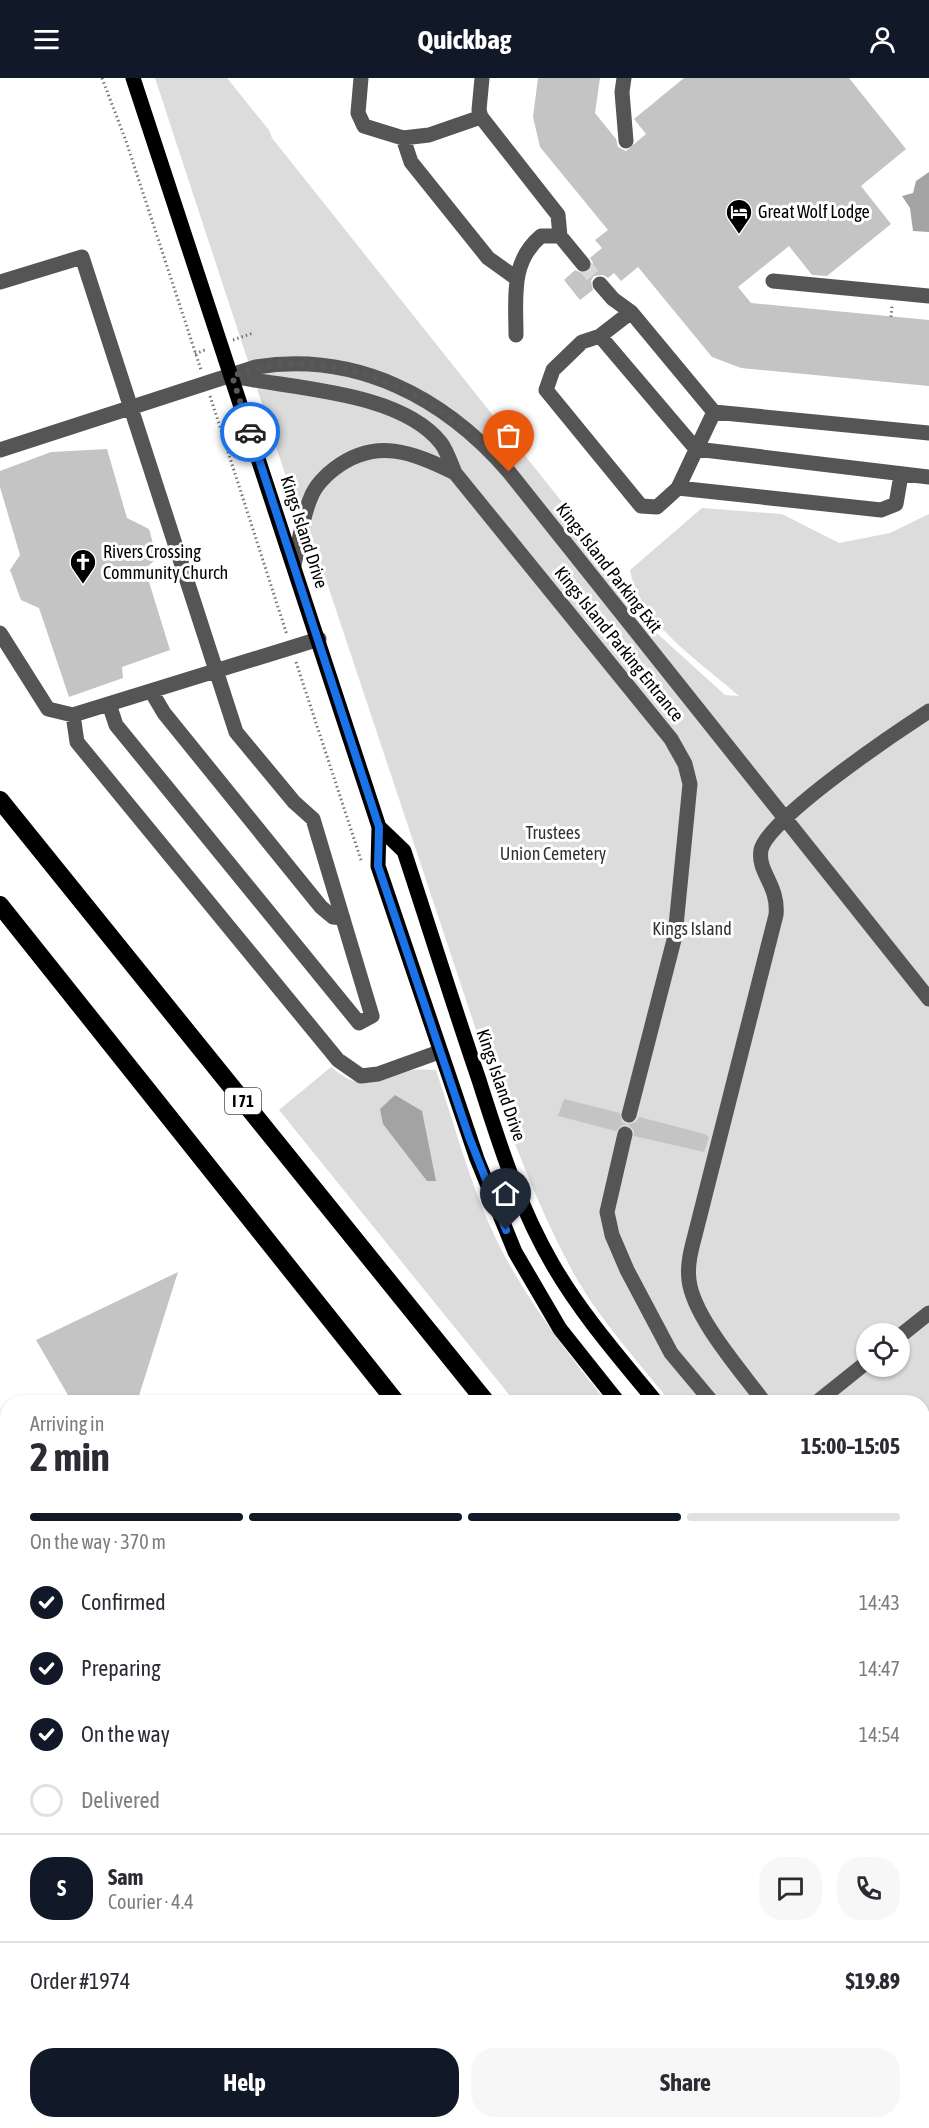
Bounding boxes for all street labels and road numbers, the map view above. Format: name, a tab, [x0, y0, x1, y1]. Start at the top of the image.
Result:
street label: Kings Island Drive	[276, 473, 333, 591]
street label: Kings Island Parking Exit	[552, 499, 667, 637]
street label: Kings Island Parking Entrance	[550, 562, 688, 725]
street label: Kings Island Drive	[472, 1026, 530, 1144]
road number: I 71	[225, 1088, 261, 1114]

